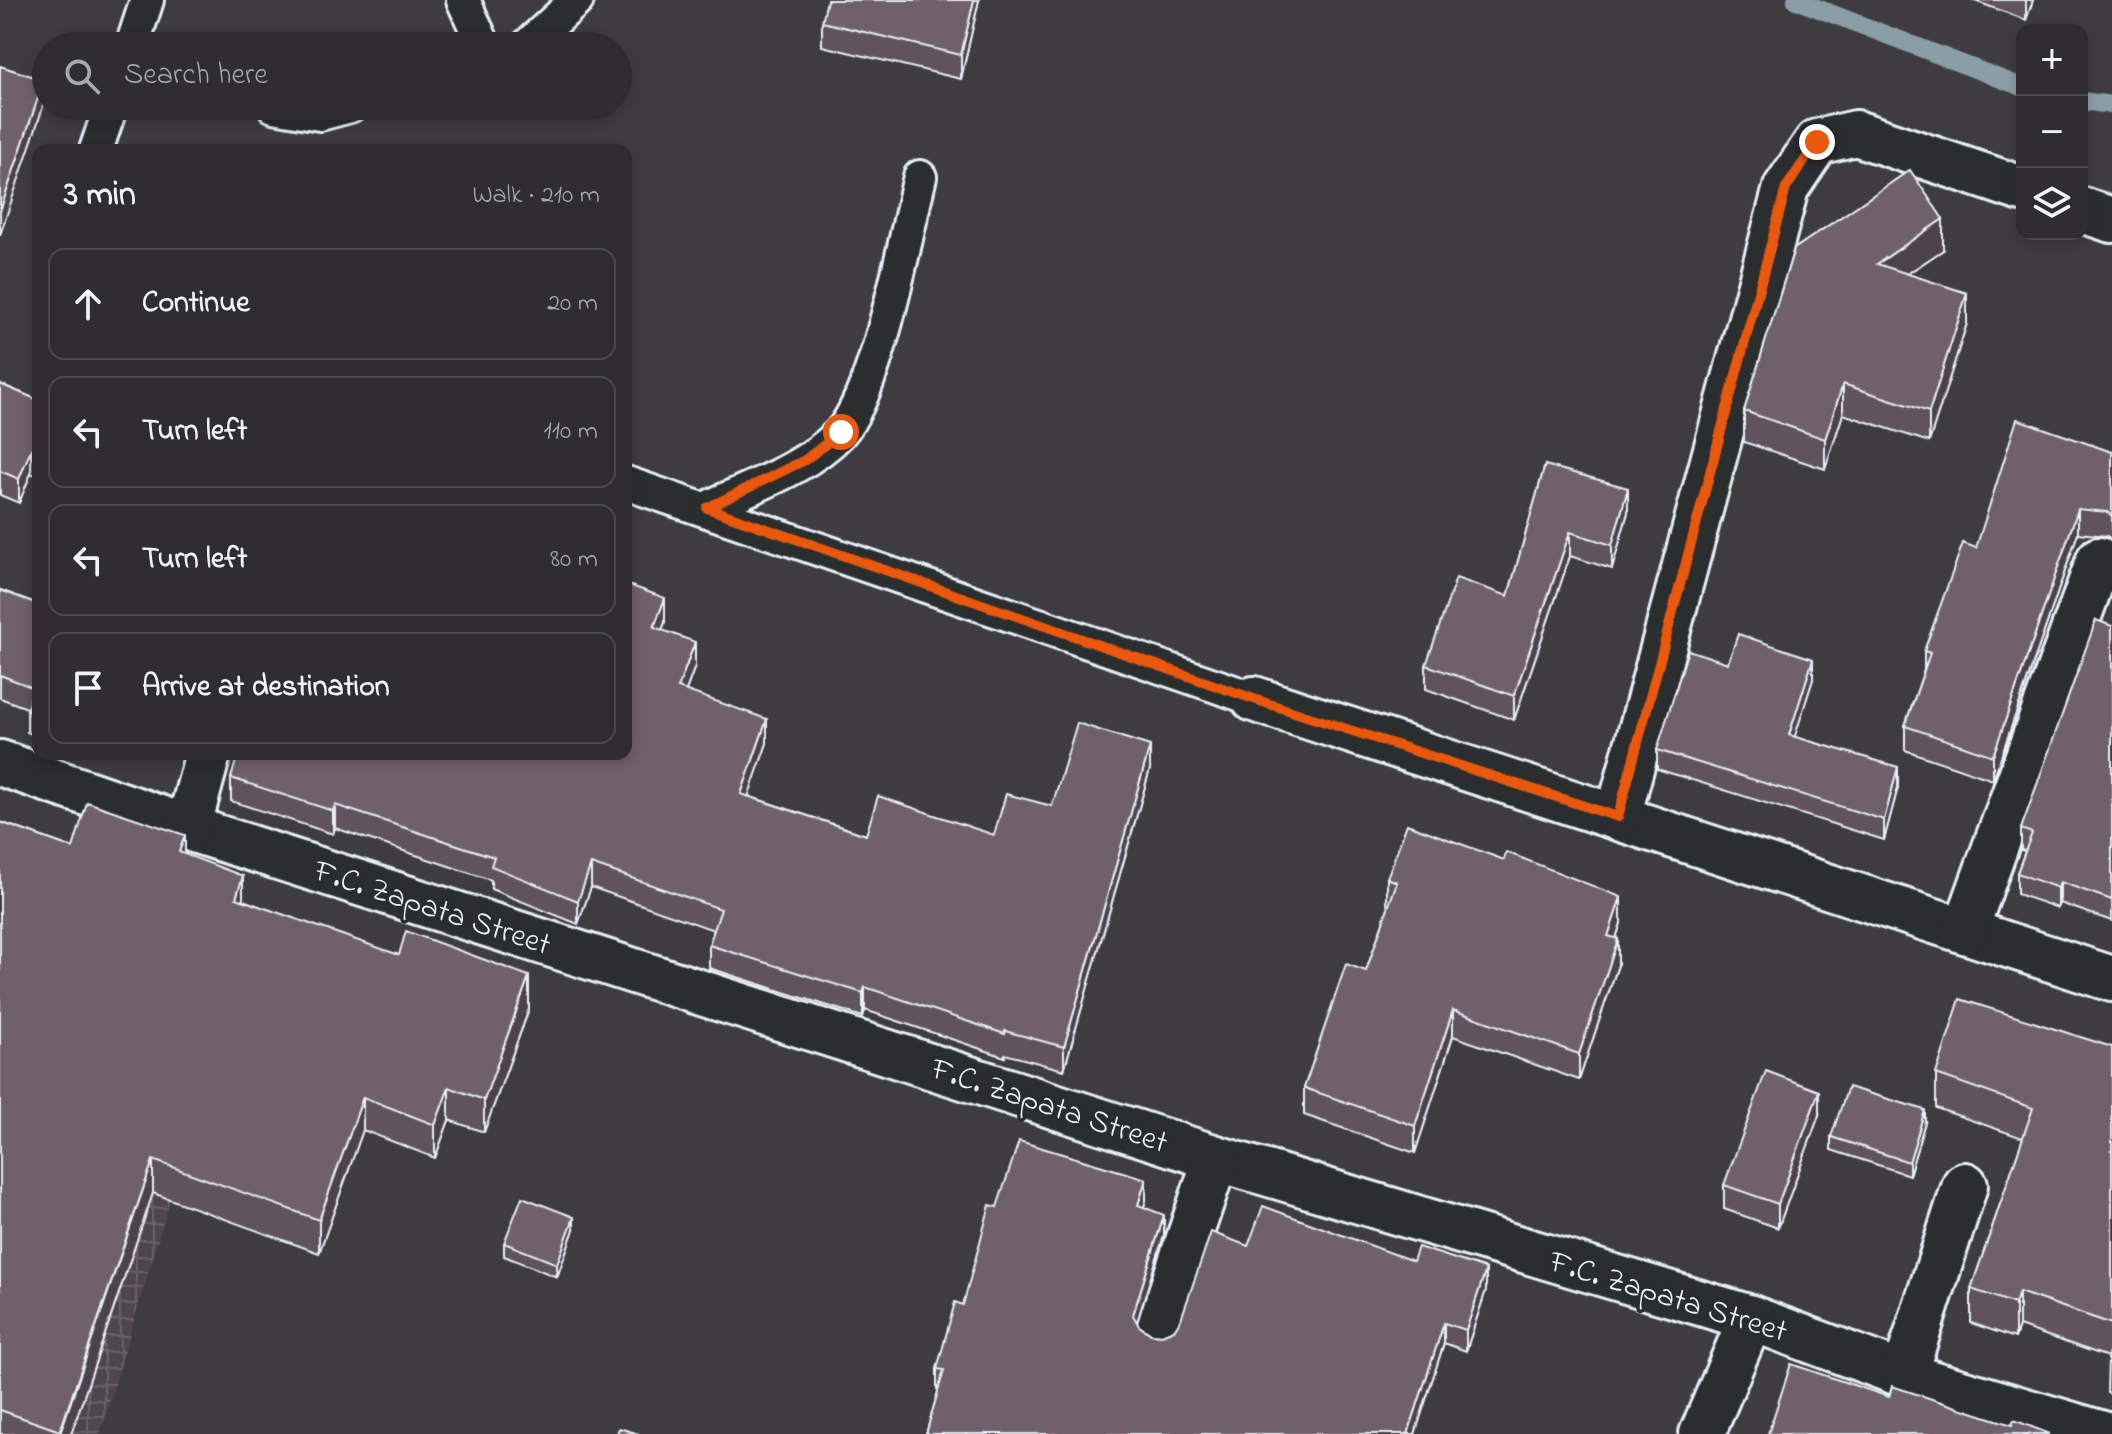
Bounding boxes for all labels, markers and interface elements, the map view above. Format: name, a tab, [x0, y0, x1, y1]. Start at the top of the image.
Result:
map controls	[2016, 24, 2088, 240]
button: +	[2016, 24, 2088, 96]
search box	[32, 32, 632, 120]
icon: search	[60, 54, 104, 98]
text: Search here	[124, 54, 268, 98]
button: −	[2016, 96, 2088, 168]
route end	[1799, 124, 1835, 160]
button: layers	[2016, 168, 2088, 240]
text: 3 min	[64, 171, 136, 221]
text: Walk · 210 m	[472, 177, 600, 215]
icon: ahead	[66, 282, 110, 326]
text: Continue	[142, 282, 250, 326]
text: 20 m	[547, 285, 598, 323]
icon: left	[66, 410, 110, 454]
text: Turn left	[142, 410, 247, 454]
text: 110 m	[544, 413, 598, 451]
route start	[823, 414, 859, 450]
icon: left	[66, 538, 110, 582]
text: Turn left	[142, 538, 247, 582]
text: 80 m	[550, 541, 598, 579]
icon: arrive	[66, 666, 110, 710]
text: Arrive at destination	[142, 666, 390, 710]
street label: F.C. Zapata Street	[307, 849, 556, 970]
street label: F.C. Zapata Street	[924, 1047, 1173, 1168]
street label: F.C. Zapata Street	[1542, 1240, 1793, 1357]

